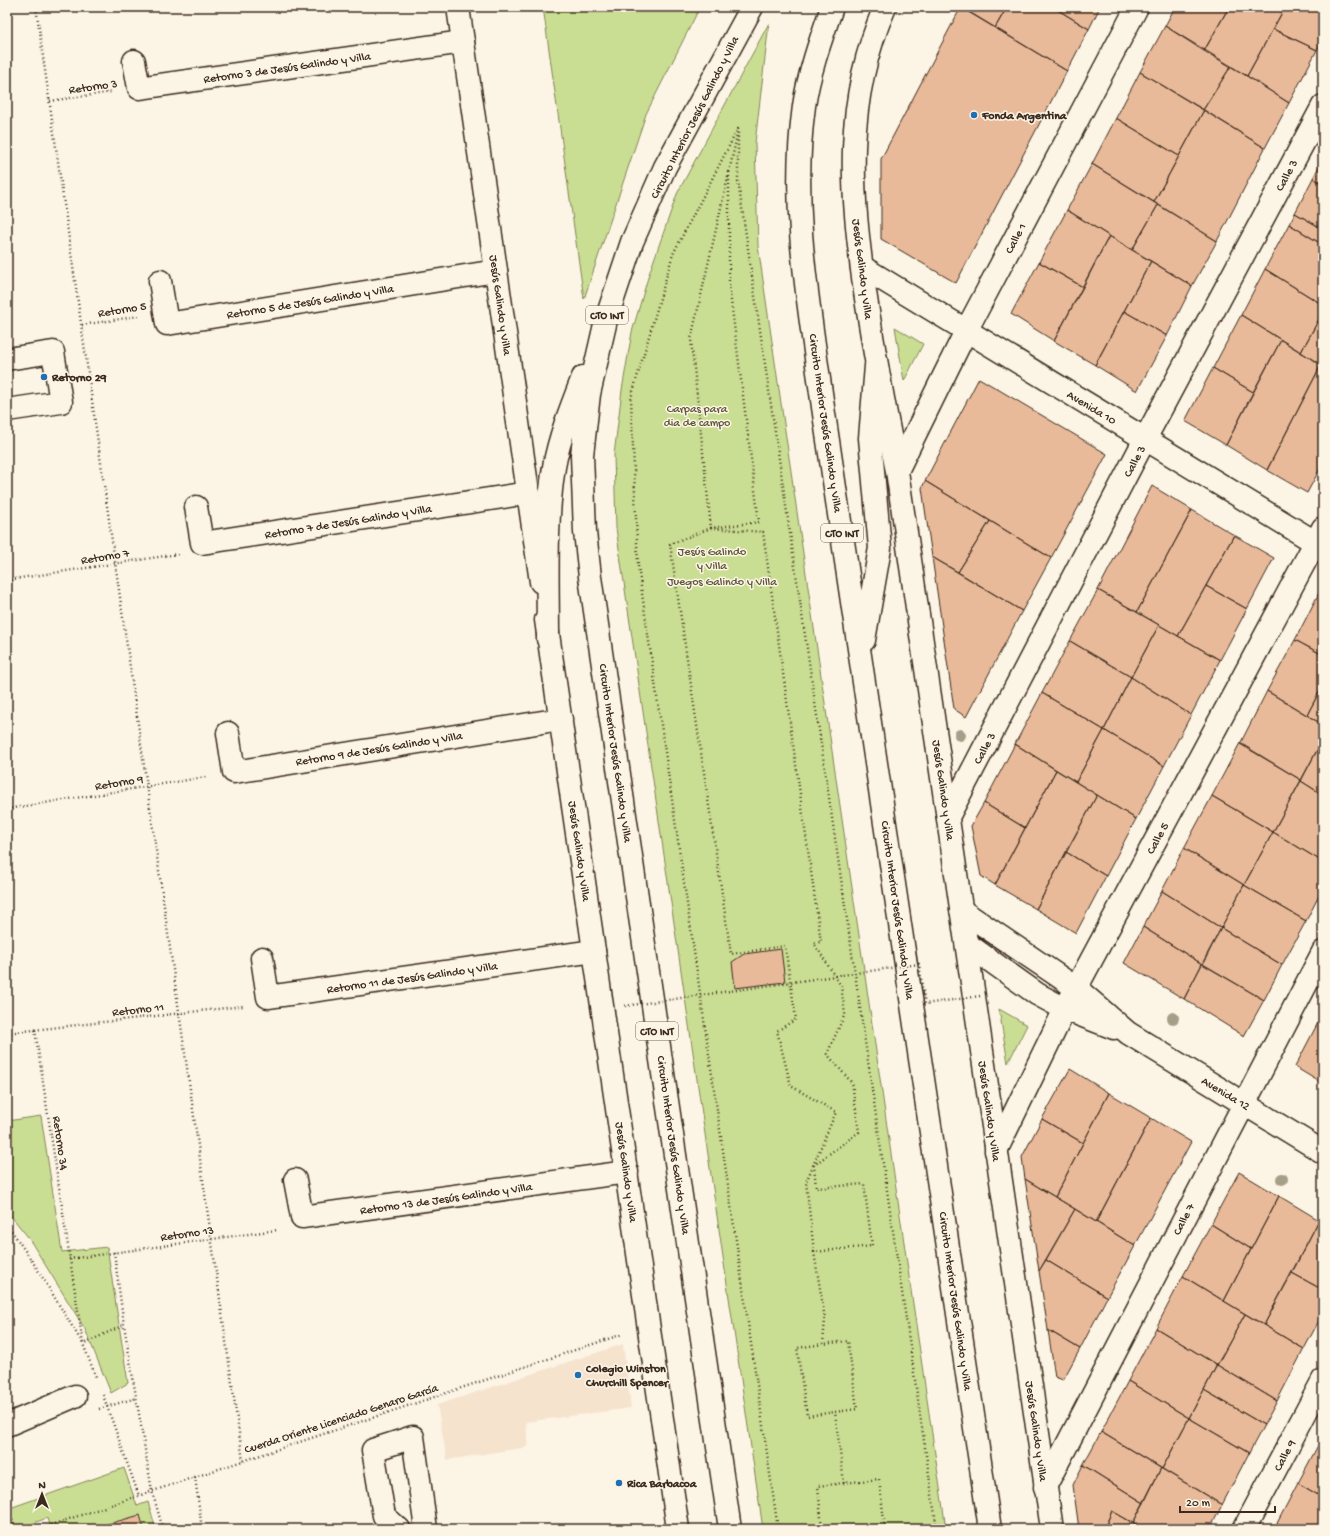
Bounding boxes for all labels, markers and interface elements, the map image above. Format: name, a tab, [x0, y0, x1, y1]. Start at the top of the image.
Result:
street label: Circuito Interior Jesús Galindo y Villa	[649, 34, 743, 202]
street label: Retorno 3 de Jesús Galindo y Villa	[203, 50, 372, 88]
street label: Retorno 3	[68, 78, 118, 98]
marker: Fonda Argentina	[969, 110, 979, 120]
place label: Fonda Argentina	[981, 110, 1068, 124]
street label: Calle 3	[1274, 158, 1302, 194]
street label: Jesús Galindo y Villa	[848, 218, 874, 321]
street label: Calle 1	[1003, 221, 1031, 257]
street label: Jesús Galindo y Villa	[485, 254, 513, 357]
street label: Retorno 5 de Jesús Galindo y Villa	[226, 283, 395, 323]
street label: Retorno 5	[97, 300, 148, 322]
road number: CTO INT	[586, 306, 628, 324]
street label: Circuito Interior Jesús Galindo y Villa	[805, 333, 844, 514]
marker: Retorno 29	[39, 372, 49, 382]
place label: Retorno 29	[51, 372, 108, 386]
street label: Avenida 10	[1064, 389, 1118, 429]
park label: Carpas para dia de campo	[664, 403, 730, 431]
street label: Calle 3	[1122, 444, 1150, 480]
street label: Retorno 7 de Jesús Galindo y Villa	[264, 503, 433, 543]
road number: CTO INT	[821, 524, 863, 542]
park label: Jesús Galindo y Villa	[678, 546, 746, 574]
street label: Retorno 7	[80, 547, 131, 569]
park label: Juegos Galindo y Villa	[667, 576, 777, 590]
street label: Circuito Interior Jesús Galindo y Villa	[595, 663, 634, 844]
street label: Retorno 9 de Jesús Galindo y Villa	[295, 730, 464, 770]
street label: Calle 3	[972, 731, 1000, 767]
street label: Jesús Galindo y Villa	[928, 739, 956, 842]
street label: Retorno 9	[94, 773, 144, 795]
street label: Jesús Galindo y Villa	[564, 800, 592, 903]
street label: Circuito Interior Jesús Galindo y Villa	[877, 820, 916, 1001]
street label: Calle 5	[1145, 821, 1173, 857]
street label: Retorno 11 de Jesús Galindo y Villa	[326, 960, 499, 998]
street label: Retorno 11	[111, 1001, 165, 1021]
road number: CTO INT	[636, 1022, 678, 1040]
street label: Circuito Interior Jesús Galindo y Villa	[653, 1055, 692, 1236]
street label: Jesús Galindo y Villa	[974, 1060, 1002, 1163]
street label: Avenida 12	[1198, 1075, 1252, 1115]
street label: Retorno 34	[48, 1115, 70, 1172]
street label: Jesús Galindo y Villa	[611, 1121, 639, 1224]
street label: Retorno 13 de Jesús Galindo y Villa	[359, 1181, 534, 1219]
street label: Calle 7	[1171, 1201, 1199, 1238]
street label: Circuito Interior Jesús Galindo y Villa	[935, 1211, 974, 1392]
street label: Retorno 13	[160, 1224, 215, 1246]
place label: Colegio Winston Churchill Spencer	[585, 1363, 670, 1391]
marker: Colegio Winston Churchill Spencer	[573, 1370, 583, 1380]
street label: Jesús Galindo y Villa	[1021, 1380, 1049, 1483]
street label: Cuerda Oriente Licenciado Genaro García	[243, 1382, 440, 1458]
street label: Calle 9	[1272, 1438, 1300, 1474]
north arrow	[22, 1474, 62, 1514]
marker: Rica Barbacoa	[614, 1478, 624, 1488]
place label: Rica Barbacoa	[626, 1478, 698, 1492]
text: N	[38, 1480, 46, 1492]
scale bar	[1180, 1488, 1275, 1514]
text: 20 m	[1186, 1497, 1211, 1511]

